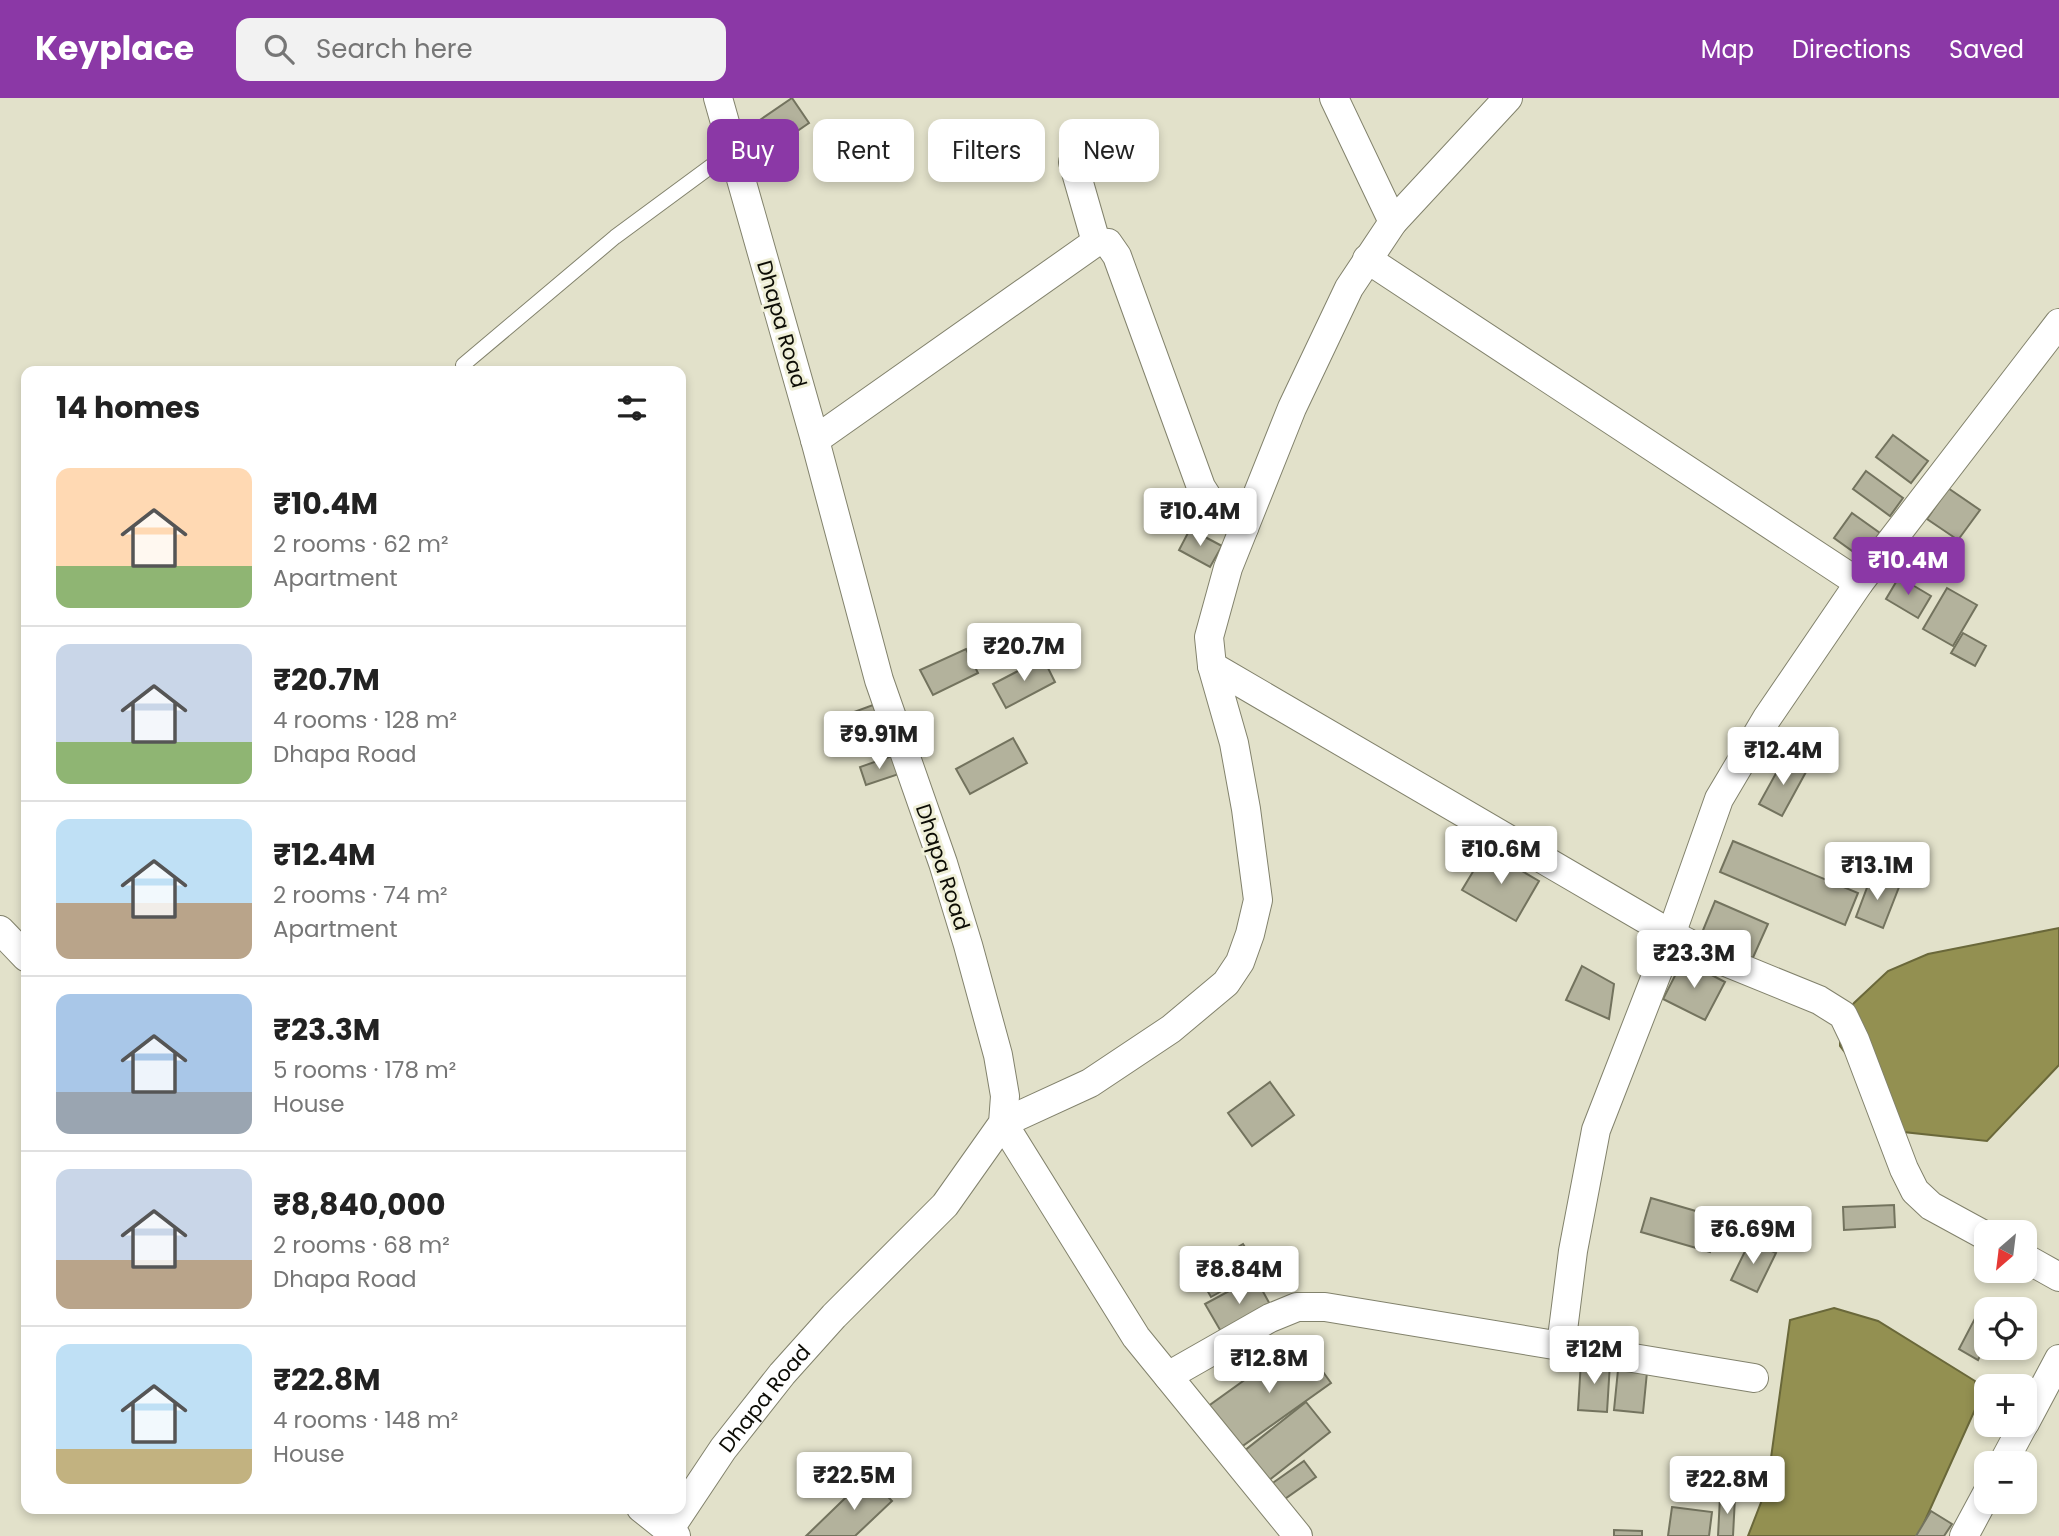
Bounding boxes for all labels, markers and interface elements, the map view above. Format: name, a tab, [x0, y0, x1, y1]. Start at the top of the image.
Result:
search box	[236, 18, 726, 81]
text: Keyplace	[35, 25, 194, 72]
icon: search	[260, 30, 298, 68]
text: Search here	[316, 31, 473, 67]
text: Map	[1701, 33, 1754, 66]
text: Directions	[1792, 33, 1911, 66]
text: Saved	[1949, 33, 2024, 66]
chip: Buy	[707, 119, 799, 182]
chip: Rent	[813, 119, 914, 182]
chip: Filters	[928, 119, 1045, 182]
chip: New	[1059, 119, 1159, 182]
street label: Dhapa Road	[750, 257, 814, 391]
text: 14 homes	[56, 386, 200, 429]
icon: filters	[613, 389, 651, 427]
text: ₹10.4M	[273, 482, 378, 525]
pin: ₹10.4M	[1143, 489, 1257, 548]
text: ₹10.4M	[1160, 495, 1240, 527]
icon: home	[112, 496, 196, 580]
text: 2 rooms · 62 m²	[273, 528, 449, 560]
pin: ₹10.4M	[1851, 538, 1965, 597]
text: ₹10.4M	[1868, 544, 1948, 576]
text: Apartment	[273, 562, 398, 594]
pin: ₹20.7M	[967, 624, 1081, 683]
text: ₹20.7M	[983, 630, 1065, 662]
text: ₹20.7M	[273, 658, 380, 701]
icon: home	[112, 672, 196, 756]
text: 4 rooms · 128 m²	[273, 704, 457, 736]
pin: ₹9.91M	[822, 712, 936, 771]
text: ₹9.91M	[840, 718, 918, 750]
pin: ₹12.4M	[1726, 728, 1840, 787]
text: ₹12.4M	[1744, 734, 1822, 766]
text: Dhapa Road	[273, 738, 417, 770]
street label: Dhapa Road	[909, 800, 977, 934]
pin: ₹10.6M	[1444, 826, 1558, 886]
text: ₹12.4M	[273, 833, 376, 876]
text: ₹10.6M	[1461, 833, 1541, 865]
pin: ₹13.1M	[1820, 842, 1934, 902]
icon: home	[112, 847, 196, 931]
text: ₹13.1M	[1841, 849, 1913, 881]
text: 2 rooms · 74 m²	[273, 879, 448, 911]
text: Apartment	[273, 913, 398, 945]
pin: ₹23.3M	[1637, 930, 1751, 990]
text: ₹23.3M	[1653, 937, 1735, 969]
text: ₹23.3M	[273, 1008, 380, 1051]
icon: home	[112, 1022, 196, 1106]
text: 5 rooms · 178 m²	[273, 1054, 456, 1086]
text: House	[273, 1088, 345, 1120]
text: ₹8,840,000	[273, 1183, 446, 1226]
icon: home	[112, 1197, 196, 1281]
pin: ₹6.69M	[1696, 1206, 1810, 1266]
text: ₹6.69M	[1711, 1213, 1795, 1245]
north arrow	[1974, 1220, 2037, 1283]
map controls	[1974, 1220, 2037, 1514]
text: 2 rooms · 68 m²	[273, 1229, 450, 1261]
pin: ₹8.84M	[1182, 1246, 1296, 1306]
text: ₹8.84M	[1196, 1253, 1282, 1285]
text: Dhapa Road	[273, 1263, 417, 1295]
button: locate	[1974, 1297, 2037, 1360]
pin: ₹12M	[1553, 1326, 1635, 1386]
text: ₹12M	[1566, 1333, 1622, 1365]
pin: ₹12.8M	[1212, 1336, 1326, 1395]
street label: Dhapa Road	[712, 1338, 817, 1458]
text: ₹12.8M	[1230, 1342, 1308, 1374]
text: ₹22.8M	[273, 1358, 381, 1401]
icon: home	[112, 1372, 196, 1456]
button: +	[1974, 1374, 2037, 1437]
text: 4 rooms · 148 m²	[273, 1404, 458, 1436]
text: House	[273, 1438, 345, 1470]
button: −	[1974, 1451, 2037, 1514]
pin: ₹22.5M	[797, 1452, 911, 1512]
pin: ₹22.8M	[1670, 1456, 1784, 1516]
text: ₹22.5M	[813, 1459, 895, 1491]
text: ₹22.8M	[1686, 1463, 1768, 1495]

